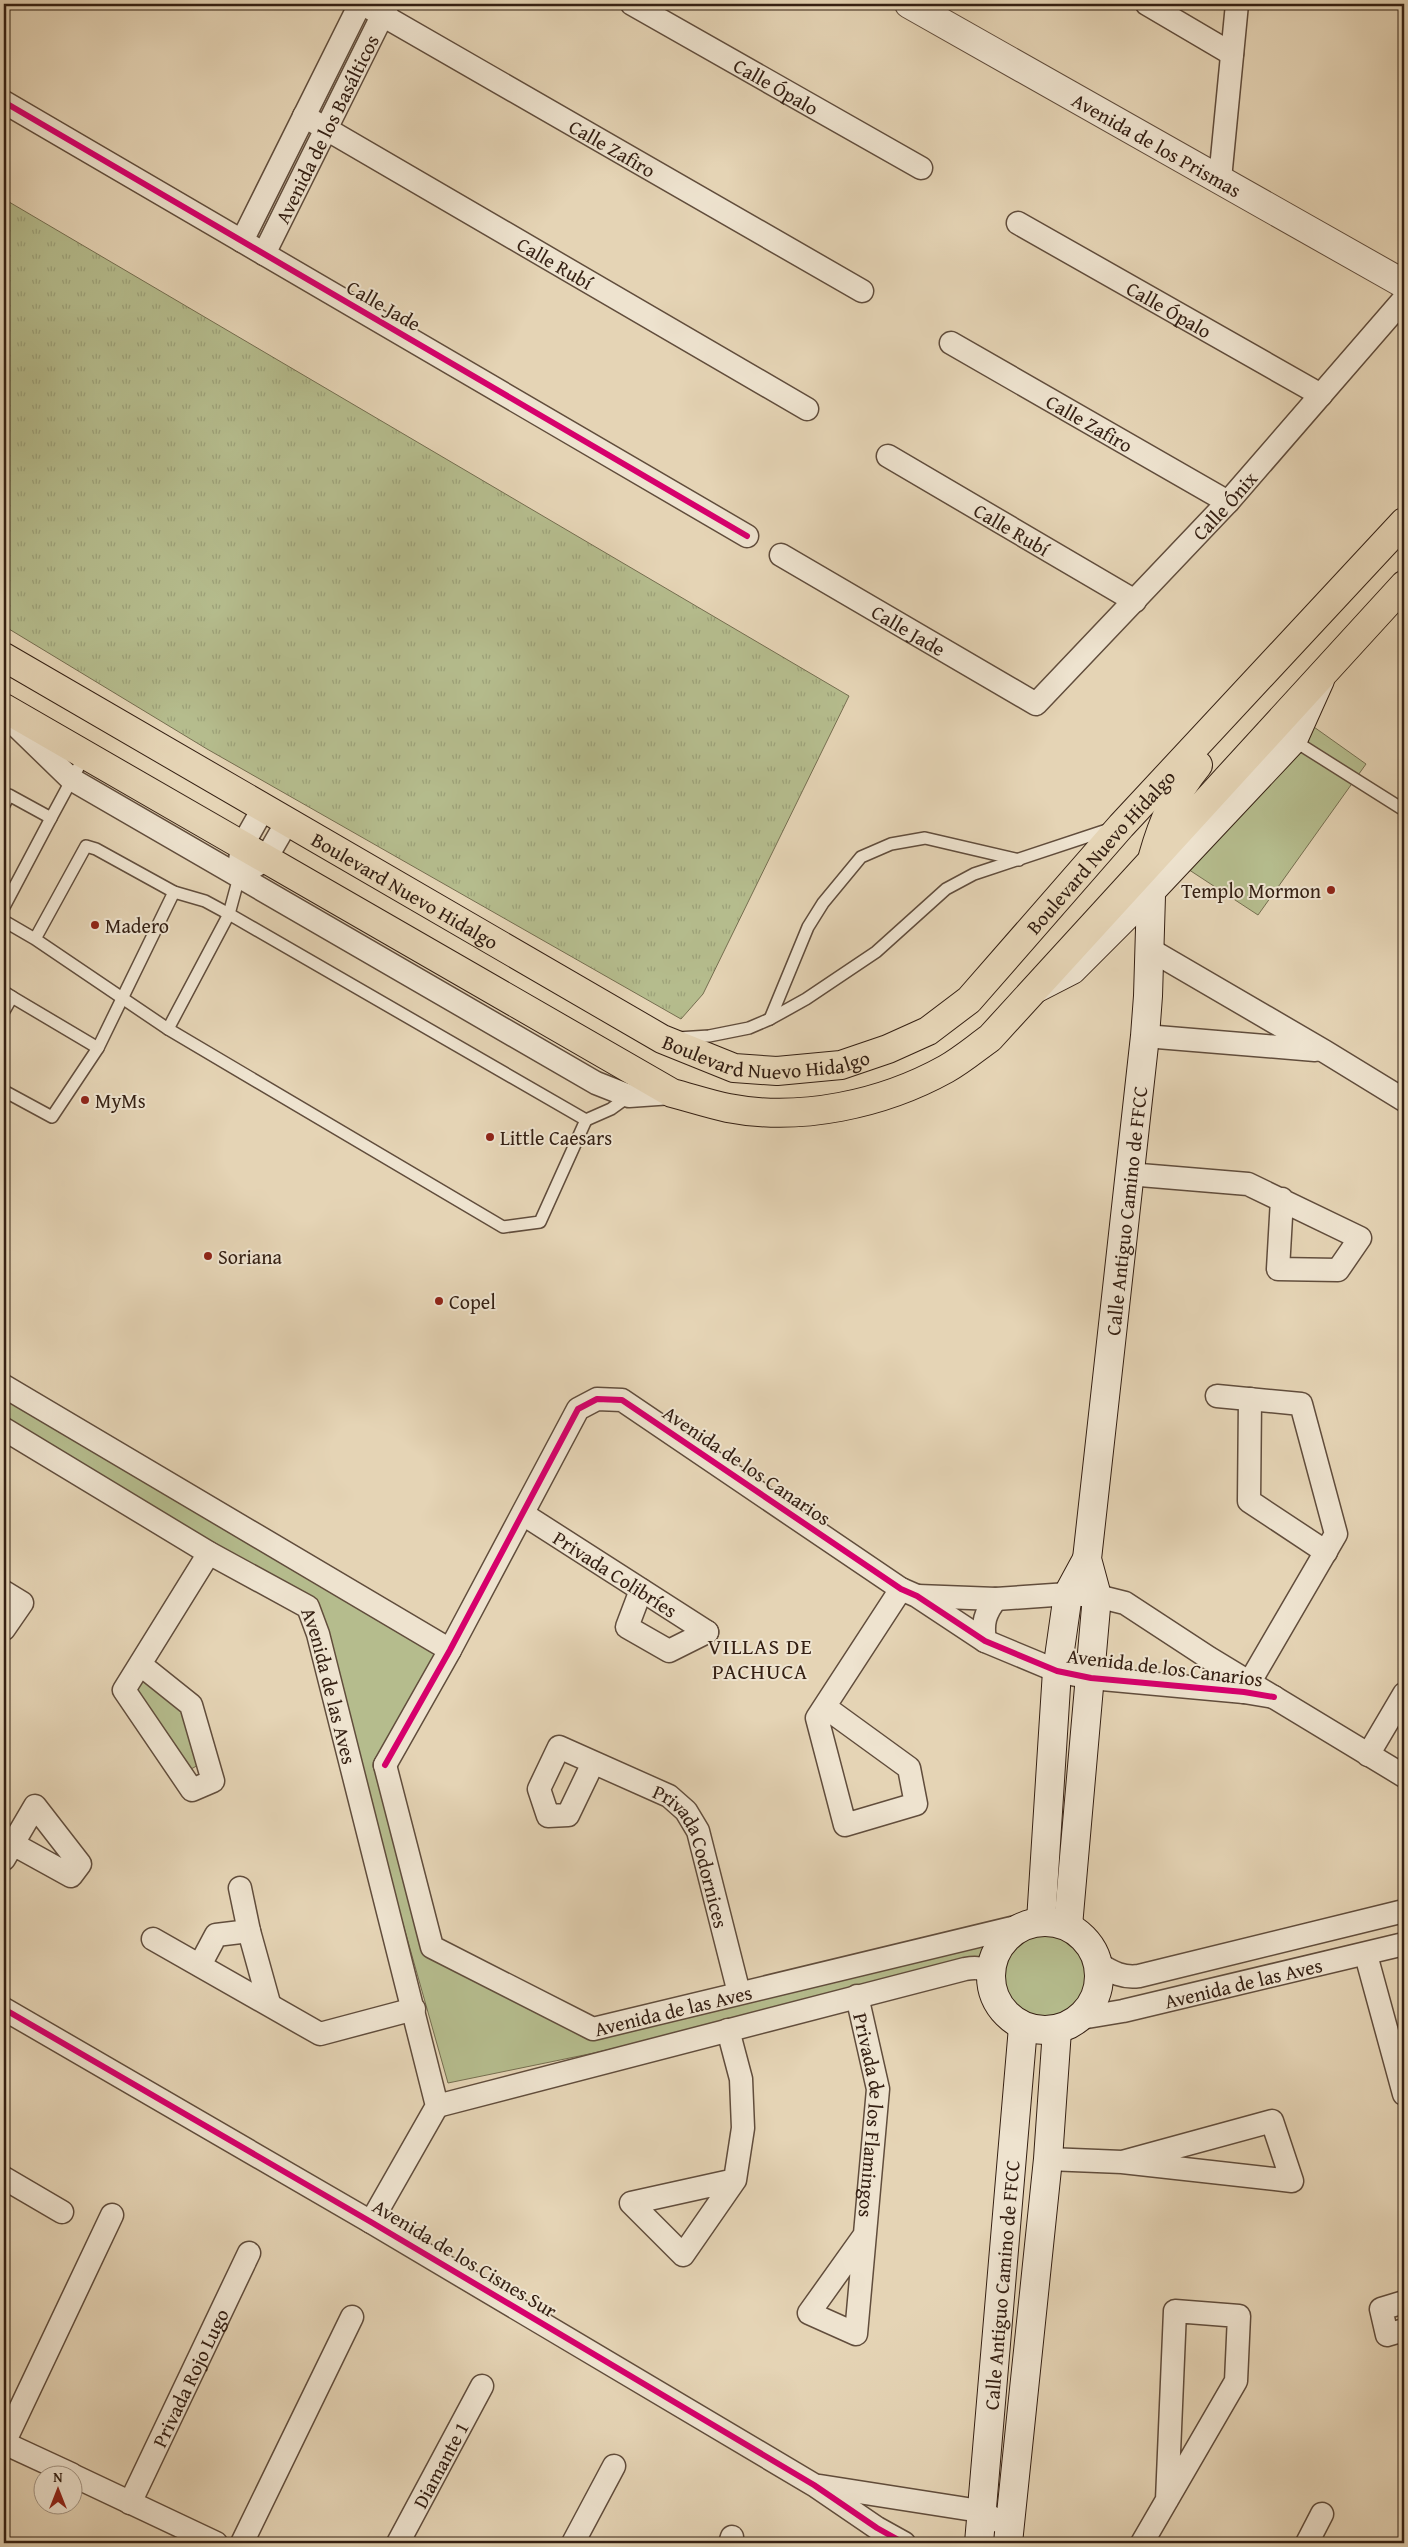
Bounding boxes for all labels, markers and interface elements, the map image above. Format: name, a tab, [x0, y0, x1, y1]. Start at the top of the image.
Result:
street label: Avenida de los Basálticos	[267, 29, 385, 228]
street label: Calle Ópalo	[729, 50, 824, 122]
street label: Avenida de los Prismas	[1067, 85, 1247, 204]
street label: Calle Zafiro	[564, 111, 661, 184]
street label: Calle Rubí	[512, 229, 599, 296]
street label: Calle Jade	[342, 272, 426, 338]
street label: Calle Ópalo	[1121, 273, 1217, 345]
street label: Calle Zafiro	[1041, 386, 1138, 459]
street label: Calle Ónix	[1185, 464, 1264, 546]
street label: Calle Rubí	[969, 495, 1056, 563]
street label: Calle Jade	[866, 597, 951, 663]
street label: Boulevard Nuevo Hidalgo	[1019, 763, 1181, 940]
street label: Boulevard Nuevo Hidalgo	[306, 824, 504, 956]
place label: Templo Mormon	[1181, 876, 1321, 905]
marker: Templo Mormon	[1325, 884, 1337, 896]
place label: Madero	[105, 911, 169, 940]
marker: Madero	[89, 919, 101, 931]
street label: Boulevard Nuevo Hidalgo	[659, 1026, 873, 1086]
street label: Calle Antiguo Camino de FFCC	[1097, 1084, 1154, 1337]
place label: MyMs	[95, 1086, 146, 1115]
marker: MyMs	[79, 1094, 91, 1106]
place label: Little Caesars	[500, 1123, 612, 1152]
marker: Little Caesars	[484, 1131, 496, 1143]
place label: Soriana	[218, 1242, 283, 1271]
marker: Soriana	[202, 1250, 214, 1262]
place label: Copel	[449, 1287, 496, 1316]
marker: Copel	[433, 1295, 445, 1307]
street label: Avenida de los Canarios	[657, 1398, 837, 1532]
street label: Privada Colibríes	[548, 1523, 683, 1624]
street label: Avenida de las Aves	[295, 1603, 365, 1767]
district label: VILLAS DE PACHUCA	[707, 1630, 813, 1687]
street label: Avenida de los Canarios	[1065, 1641, 1265, 1693]
street label: Privada Codornices	[649, 1776, 737, 1931]
street label: Avenida de las Aves	[1161, 1950, 1325, 2015]
street label: Avenida de las Aves	[591, 1977, 755, 2043]
street label: Privada de los Flamingos	[847, 2010, 892, 2219]
street label: Calle Antiguo Camino de FFCC	[976, 2159, 1026, 2411]
street label: Avenida de los Cisnes Sur	[367, 2191, 563, 2325]
street label: Privada Rojo Lugo	[144, 2303, 235, 2452]
street label: Diamante 1	[405, 2416, 475, 2513]
north arrow	[32, 2464, 82, 2514]
text: N	[53, 2467, 63, 2487]

